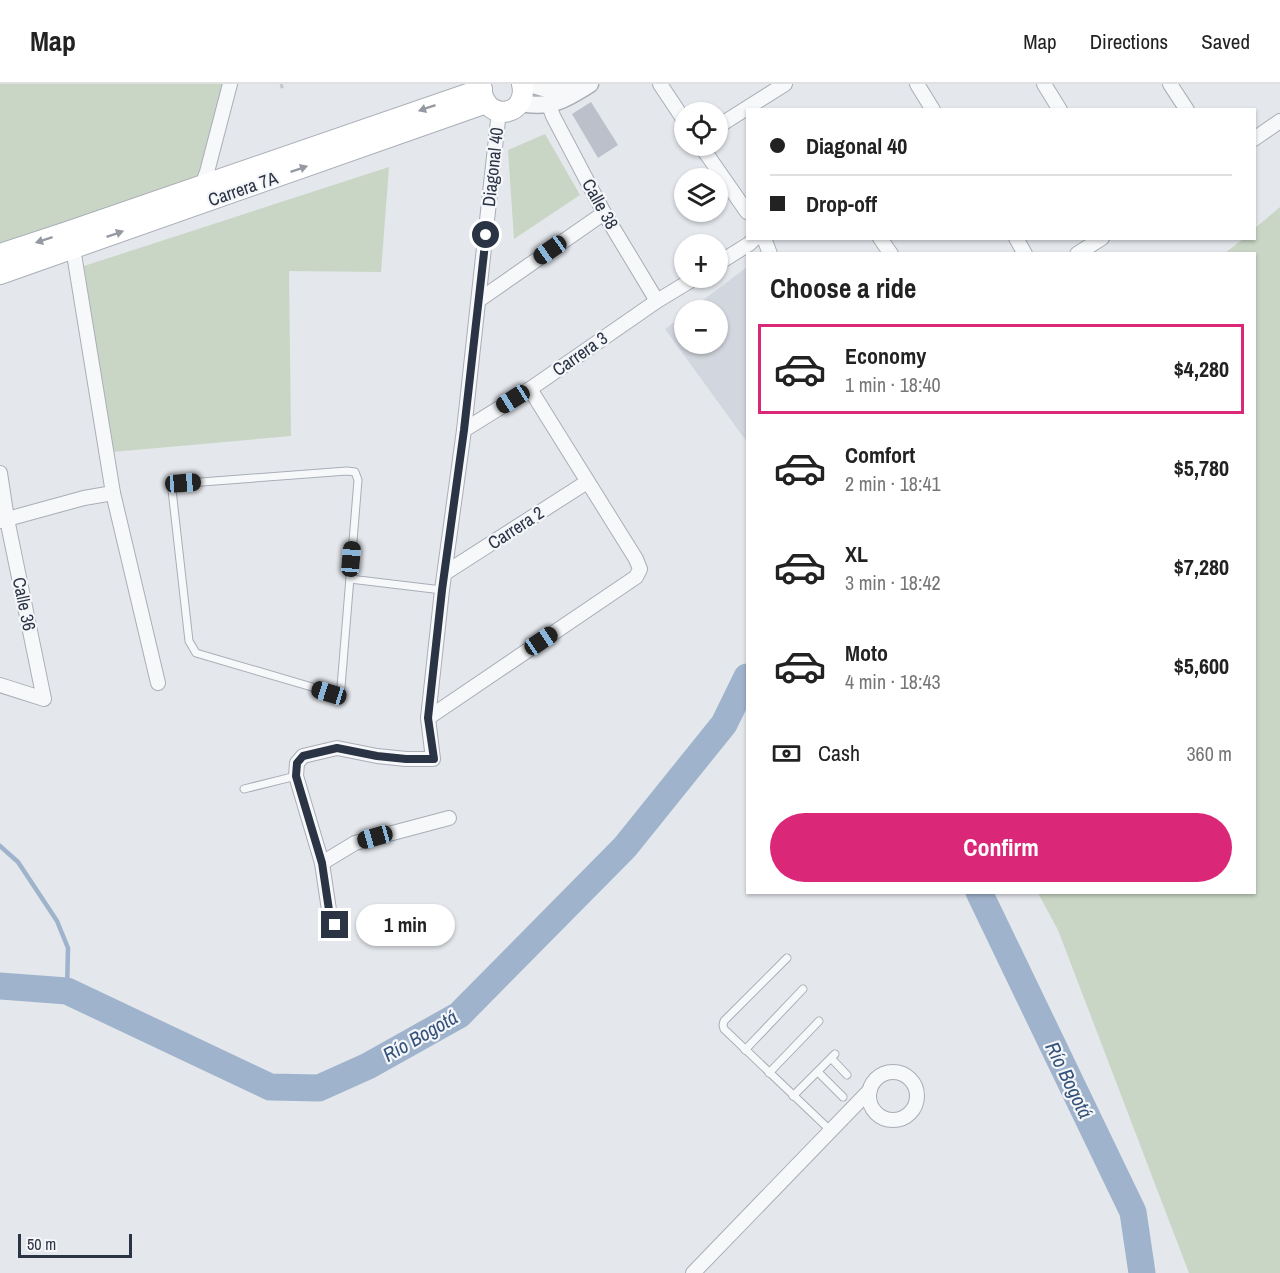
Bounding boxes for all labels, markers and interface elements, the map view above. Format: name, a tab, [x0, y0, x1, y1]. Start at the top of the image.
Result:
text: Map	[30, 22, 76, 60]
text: Map	[1023, 27, 1057, 56]
text: Directions	[1090, 27, 1168, 56]
text: Saved	[1201, 27, 1250, 56]
map controls	[674, 102, 728, 354]
button: locate	[674, 102, 728, 156]
one-way arrow	[418, 103, 436, 113]
street label: Diagonal 40	[476, 126, 509, 208]
text: Diagonal 40	[806, 131, 907, 161]
one-way arrow	[290, 164, 308, 174]
street label: Carrera 7A	[205, 165, 281, 212]
button: layers	[674, 168, 728, 222]
street label: Calle 38	[576, 174, 624, 234]
text: Drop-off	[806, 189, 877, 219]
route start	[472, 221, 499, 248]
one-way arrow	[106, 228, 124, 238]
car	[530, 232, 570, 268]
button: +	[674, 234, 728, 288]
one-way arrow	[35, 236, 53, 245]
text: Choose a ride	[770, 270, 916, 306]
button: −	[674, 300, 728, 354]
street label: Carrera 3	[547, 325, 612, 382]
text: Economy	[845, 341, 926, 371]
icon: car	[773, 342, 827, 396]
text: $4,280	[1174, 354, 1229, 384]
text: 1 min · 18:40	[845, 371, 941, 398]
car	[493, 382, 533, 416]
text: Comfort	[845, 440, 915, 470]
icon: car	[773, 441, 827, 495]
text: $5,780	[1174, 453, 1229, 483]
text: 2 min · 18:41	[845, 470, 941, 497]
car	[164, 473, 202, 493]
street label: Carrera 2	[483, 500, 549, 555]
text: XL	[845, 539, 868, 569]
car	[340, 540, 362, 578]
icon: car	[773, 540, 827, 594]
text: $7,280	[1174, 552, 1229, 582]
text: 3 min · 18:42	[845, 569, 941, 596]
street label: Calle 36	[7, 575, 42, 633]
car	[521, 623, 561, 659]
text: Moto	[845, 638, 888, 668]
icon: car	[773, 639, 827, 693]
text: $5,600	[1174, 651, 1229, 681]
text: 4 min · 18:43	[845, 668, 941, 695]
car	[309, 679, 349, 707]
icon: cash	[770, 737, 803, 770]
text: Cash	[818, 738, 860, 768]
text: 360 m	[1186, 740, 1232, 767]
button: Confirm	[770, 813, 1232, 882]
car	[355, 823, 395, 851]
callout: 1 min	[356, 904, 455, 946]
route end	[321, 911, 348, 938]
text: 1 min	[384, 911, 427, 938]
water label: Río Bogotá	[377, 1003, 462, 1068]
water label: Río Bogotá	[1039, 1037, 1100, 1123]
scale bar	[18, 1231, 132, 1258]
text: 50 m	[27, 1233, 56, 1255]

